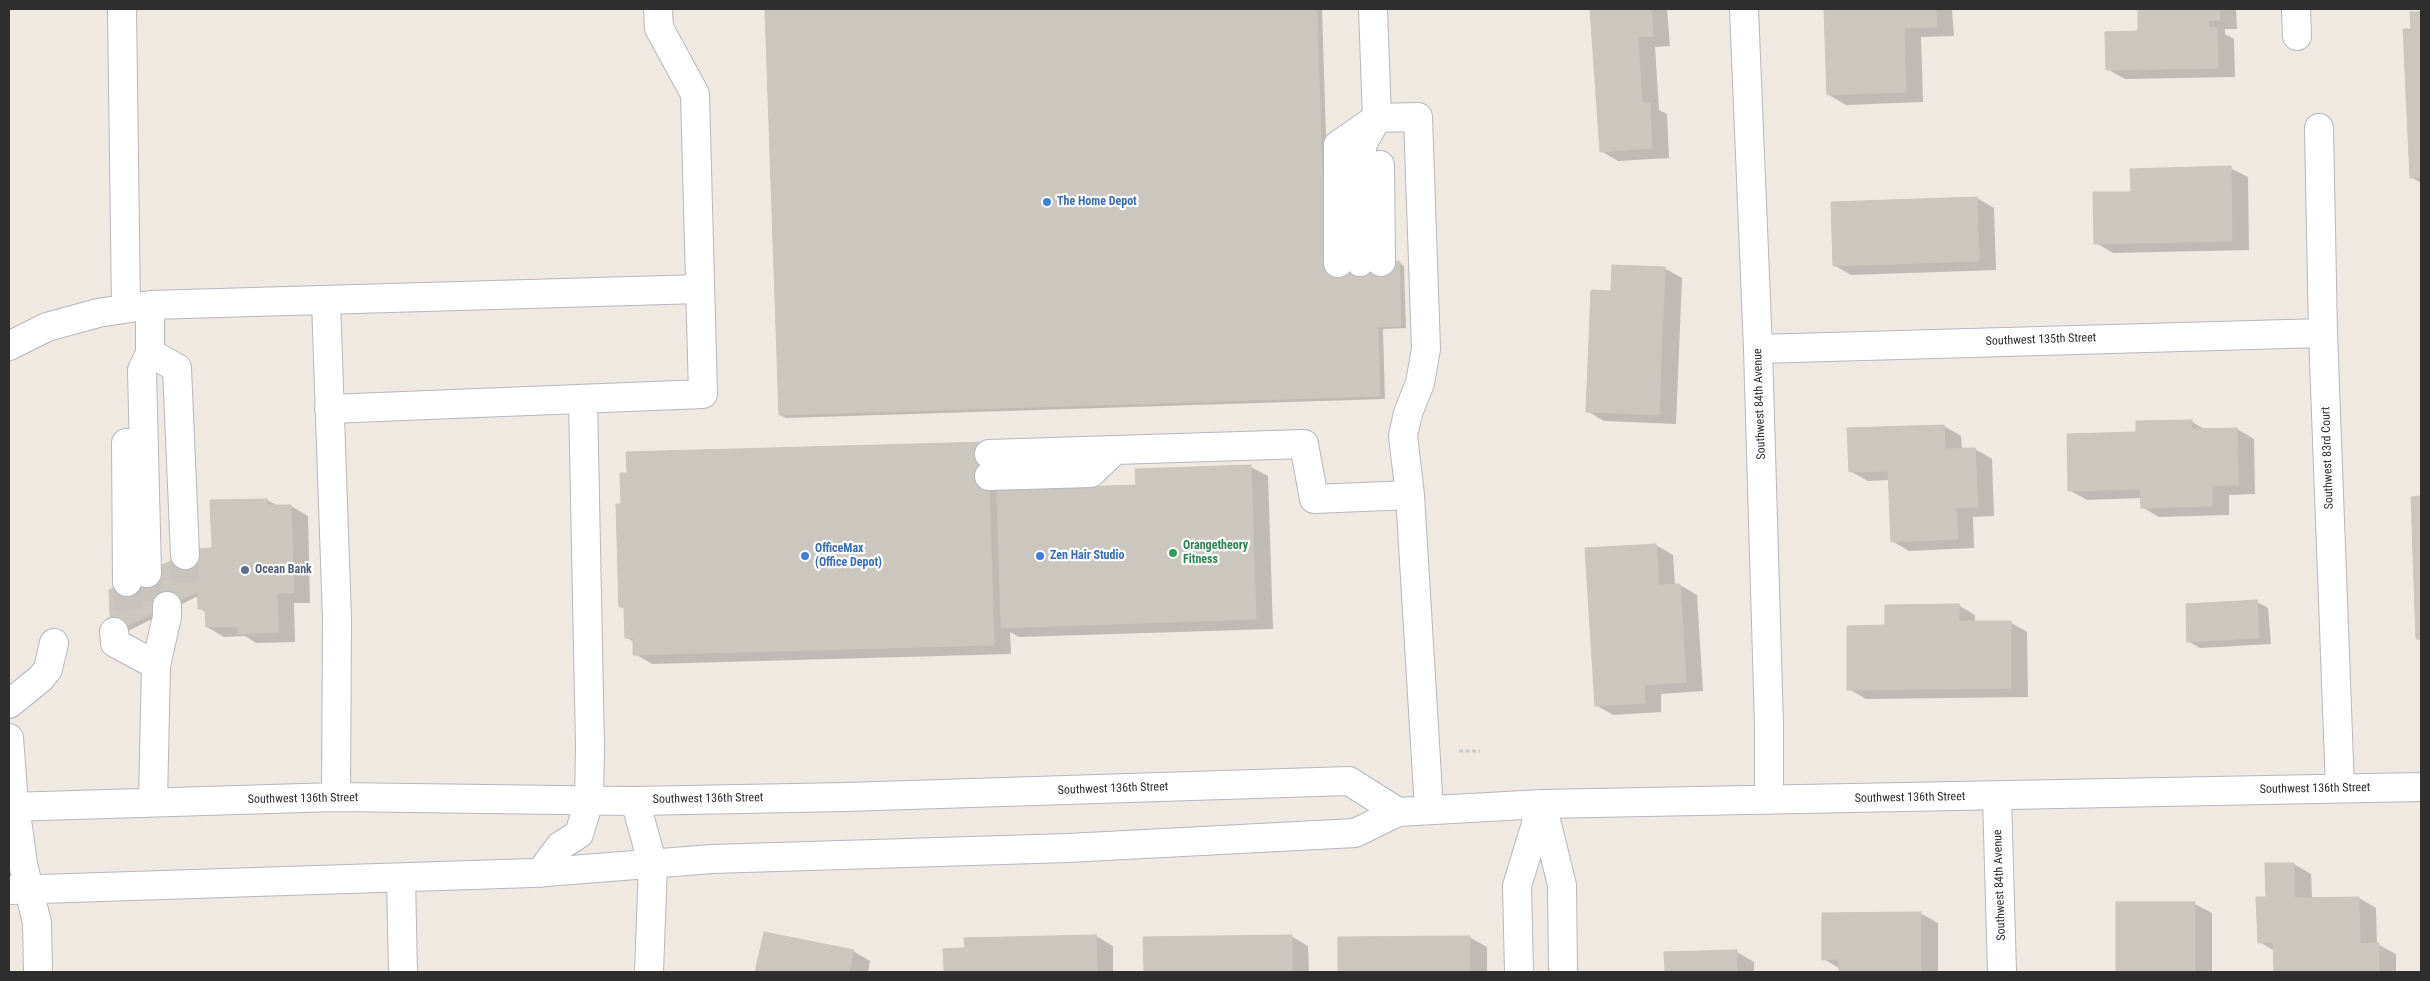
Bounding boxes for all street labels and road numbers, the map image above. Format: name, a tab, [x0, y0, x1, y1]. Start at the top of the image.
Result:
street label: Southwest 135th Street	[1985, 331, 2097, 349]
street label: Southwest 84th Avenue	[1751, 348, 1769, 460]
street label: Southwest 83rd Court	[2319, 406, 2337, 510]
street label: Southwest 136th Street	[1057, 780, 1169, 798]
street label: Southwest 136th Street	[2260, 781, 2370, 797]
street label: Southwest 136th Street	[1855, 790, 1965, 806]
street label: Southwest 136th Street	[248, 791, 358, 807]
street label: Southwest 136th Street	[653, 791, 763, 807]
street label: Southwest 84th Avenue	[1991, 829, 2009, 941]

